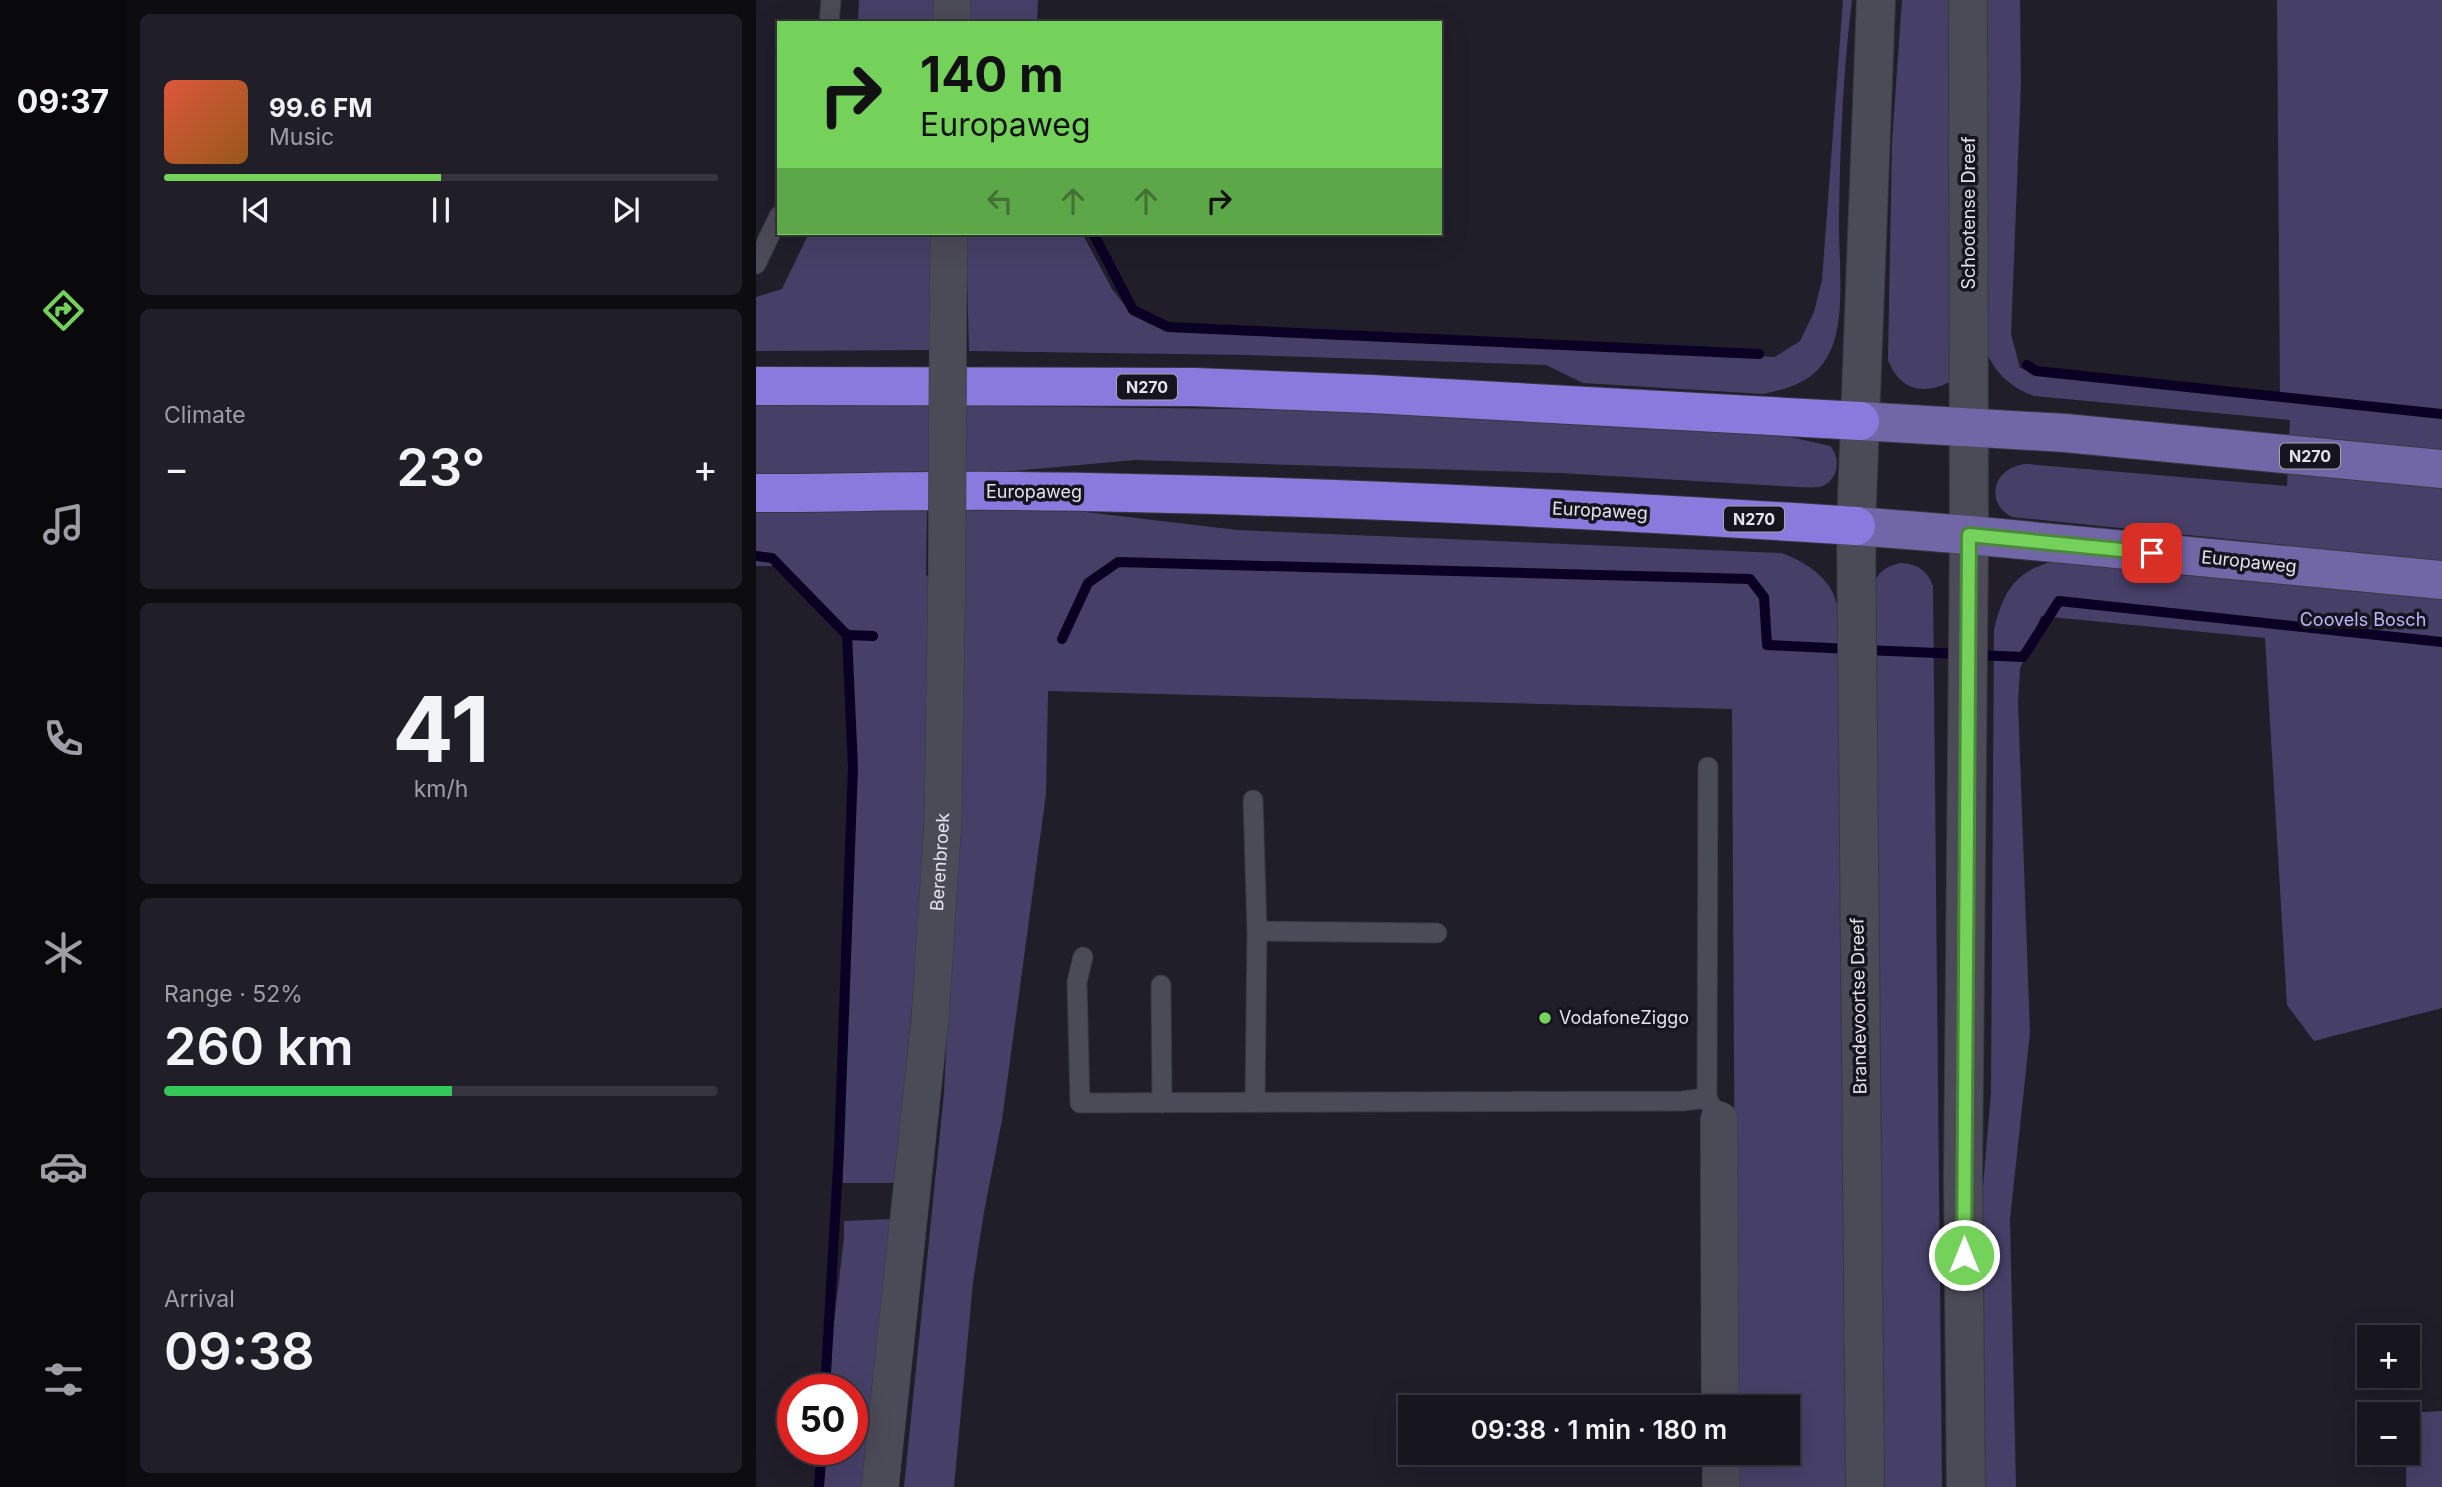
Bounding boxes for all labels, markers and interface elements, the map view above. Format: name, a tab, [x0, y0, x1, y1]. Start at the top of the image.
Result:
text: 140 m	[920, 45, 1064, 104]
icon: right	[805, 49, 896, 140]
text: 09:37	[17, 82, 109, 121]
text: 99.6 FM	[269, 92, 372, 123]
text: Europaweg	[920, 105, 1091, 144]
text: Music	[269, 123, 334, 151]
street label: Schootense Dreef	[1958, 136, 1979, 290]
icon: left	[981, 182, 1019, 220]
icon: ahead	[1054, 182, 1092, 220]
icon: ahead	[1127, 182, 1165, 220]
icon: right	[1200, 182, 1238, 220]
icon: previous	[237, 191, 275, 229]
icon: pause	[422, 191, 460, 229]
icon: next	[607, 191, 645, 229]
icon: directions	[39, 286, 88, 335]
road number: N270	[1117, 374, 1177, 400]
text: Climate	[164, 401, 246, 429]
text: 23°	[397, 436, 485, 499]
road number: N270	[2280, 444, 2340, 468]
text: −	[164, 445, 189, 491]
text: +	[693, 445, 718, 491]
street label: Europaweg	[986, 481, 1082, 502]
street label: Europaweg	[1552, 498, 1649, 523]
icon: music	[39, 500, 88, 549]
road number: N270	[1724, 506, 1784, 532]
pin	[2122, 523, 2182, 583]
icon: arrive	[2133, 534, 2171, 572]
street label: Europaweg	[2200, 546, 2298, 577]
park label: Coovels Bosch	[2300, 609, 2426, 630]
text: 41	[392, 674, 490, 784]
icon: phone	[39, 714, 88, 763]
text: km/h	[414, 775, 468, 803]
street label: Berenbroek	[926, 813, 953, 912]
street label: Brandevoortse Dreef	[1846, 917, 1871, 1095]
icon: climate	[39, 928, 88, 977]
text: Range · 52%	[164, 980, 303, 1008]
place label: VodafoneZiggo	[1559, 1007, 1689, 1028]
marker: VodafoneZiggo	[1537, 1010, 1553, 1026]
text: 260 km	[164, 1015, 354, 1078]
icon: car	[39, 1142, 88, 1191]
position arrow	[1927, 1218, 2001, 1292]
text: Arrival	[164, 1285, 235, 1313]
text: 09:38	[164, 1320, 315, 1383]
map controls	[2357, 1325, 2420, 1465]
button: +	[2357, 1325, 2420, 1388]
icon: filters	[39, 1355, 88, 1404]
speed limit sign: 50	[777, 1374, 868, 1465]
button: −	[2357, 1402, 2420, 1465]
text: 09:38 · 1 min · 180 m	[1471, 1414, 1727, 1445]

